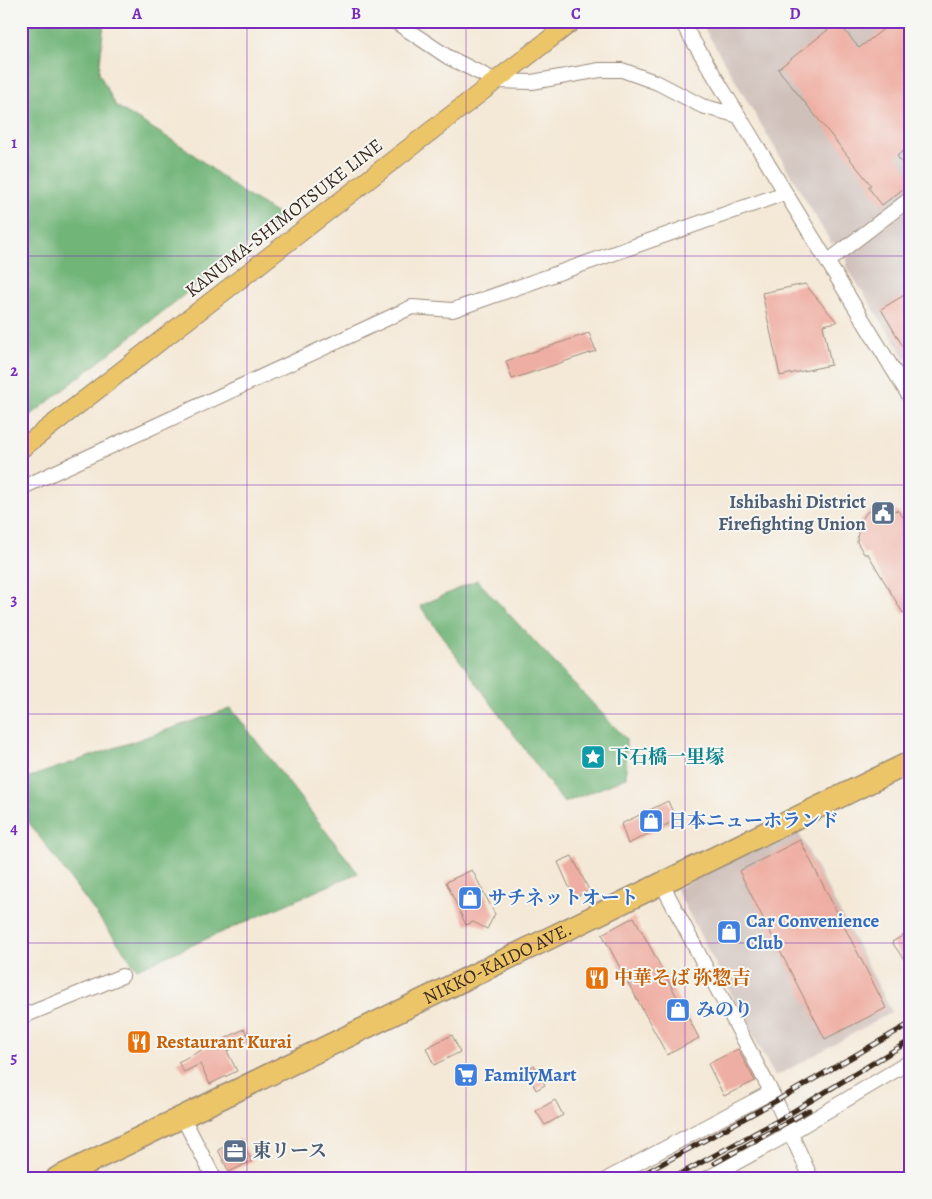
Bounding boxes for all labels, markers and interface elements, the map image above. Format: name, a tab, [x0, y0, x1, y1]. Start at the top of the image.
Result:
text: A	[131, 3, 143, 25]
text: B	[351, 3, 361, 25]
text: C	[571, 3, 581, 25]
text: D	[789, 3, 801, 25]
text: 1	[11, 132, 17, 154]
street label: KANUMA-SHIMOTSUKE LINE	[180, 133, 388, 303]
text: 2	[10, 360, 18, 382]
place label: Ishibashi District Firefighting Union	[718, 489, 867, 537]
public building icon: Ishibashi District Firefighting Union	[870, 500, 896, 526]
text: 3	[11, 589, 18, 611]
place icon: 下石橋一里塚	[580, 744, 606, 770]
place label: 下石橋一里塚	[610, 744, 724, 770]
shop icon: 日本ニューホランド	[638, 808, 664, 834]
place label: 日本ニューホランド	[668, 808, 839, 834]
text: 4	[10, 818, 18, 840]
shop icon: サチネットオート	[457, 885, 483, 911]
place label: サチネットオート	[488, 885, 639, 911]
place label: Car Convenience Club	[746, 908, 880, 956]
street label: NIKKO-KAIDO AVE.	[419, 916, 576, 1011]
shop icon: Car Convenience Club	[716, 919, 742, 945]
restaurant icon: 中華そば 弥惣吉	[584, 965, 610, 991]
place label: 中華そば 弥惣吉	[614, 965, 750, 991]
shop icon: みのり	[665, 997, 691, 1023]
place label: みのり	[696, 997, 753, 1023]
restaurant icon: Restaurant Kurai	[126, 1029, 152, 1055]
place label: Restaurant Kurai	[156, 1029, 292, 1055]
text: 5	[11, 1047, 18, 1069]
supermarket icon: FamilyMart	[453, 1062, 479, 1088]
place label: FamilyMart	[484, 1062, 577, 1088]
office icon: 東リース	[222, 1138, 248, 1164]
place label: 東リース	[252, 1138, 327, 1164]

